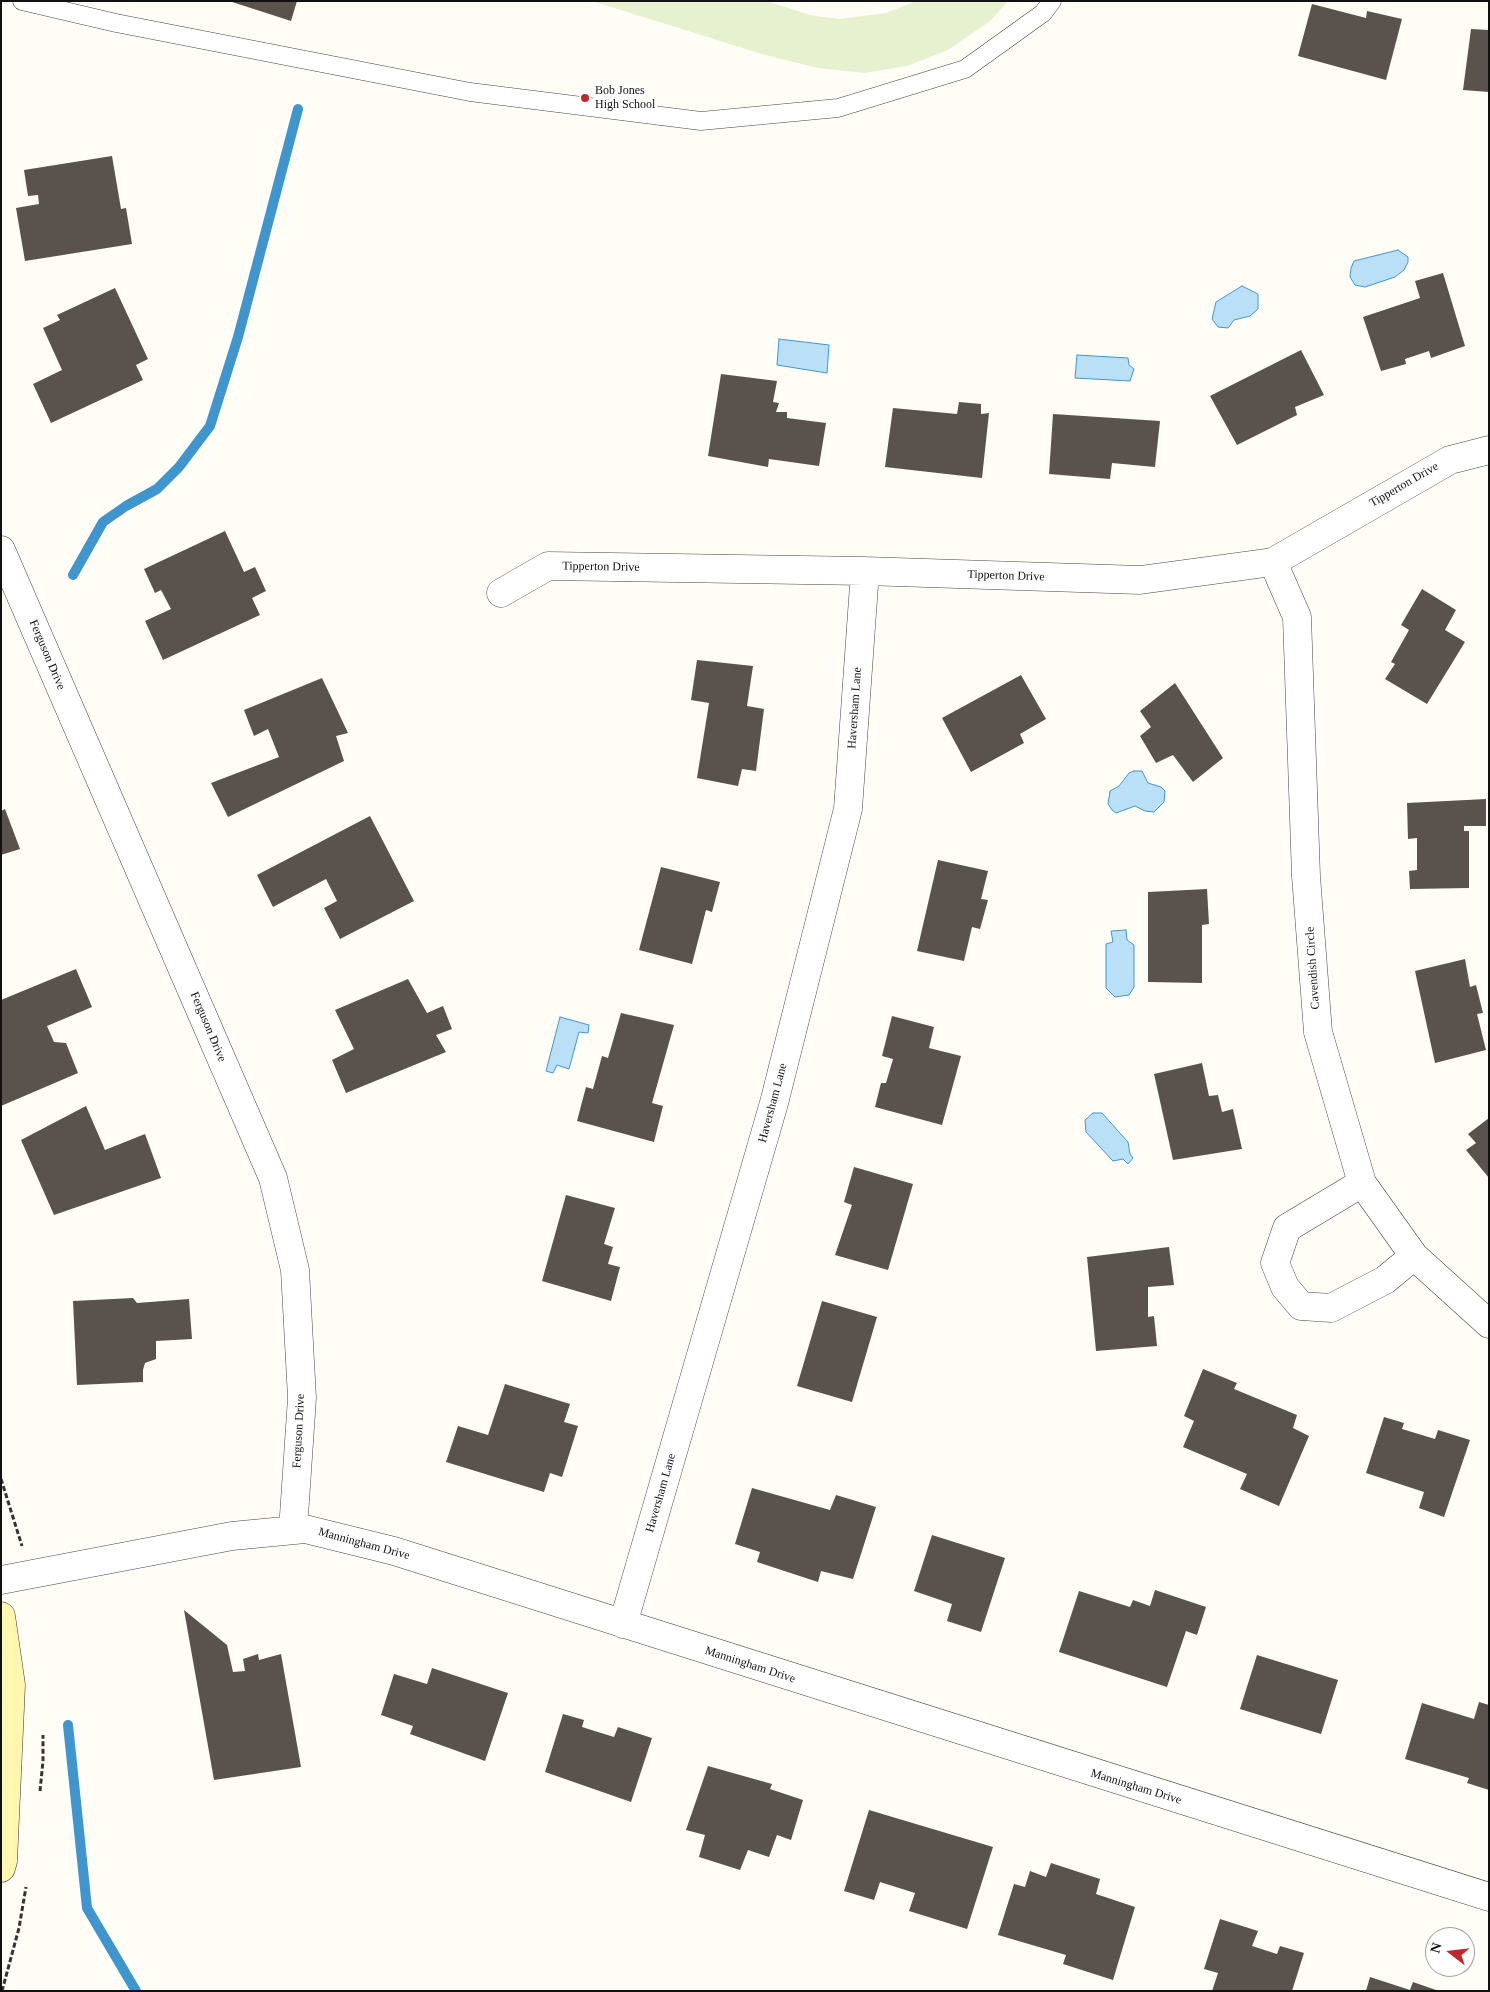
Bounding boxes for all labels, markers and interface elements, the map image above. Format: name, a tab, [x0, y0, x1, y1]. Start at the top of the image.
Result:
place label: Bob Jones High School	[595, 84, 655, 112]
marker: Bob Jones High School	[579, 92, 591, 104]
street label: Tipperton Drive	[1367, 459, 1441, 511]
street label: Tipperton Drive	[562, 559, 640, 575]
street label: Tipperton Drive	[967, 567, 1045, 585]
street label: Ferguson Drive	[26, 618, 68, 692]
street label: Haversham Lane	[845, 667, 865, 749]
street label: Cavendish Circle	[1303, 926, 1323, 1010]
street label: Ferguson Drive	[187, 990, 229, 1064]
street label: Haversham Lane	[755, 1062, 791, 1144]
street label: Ferguson Drive	[290, 1393, 308, 1469]
street label: Haversham Lane	[643, 1452, 679, 1534]
street label: Manningham Drive	[317, 1525, 411, 1563]
street label: Manningham Drive	[703, 1644, 797, 1686]
street label: Manningham Drive	[1089, 1766, 1183, 1808]
north arrow	[1425, 1927, 1475, 1977]
text: N	[1427, 1941, 1445, 1955]

